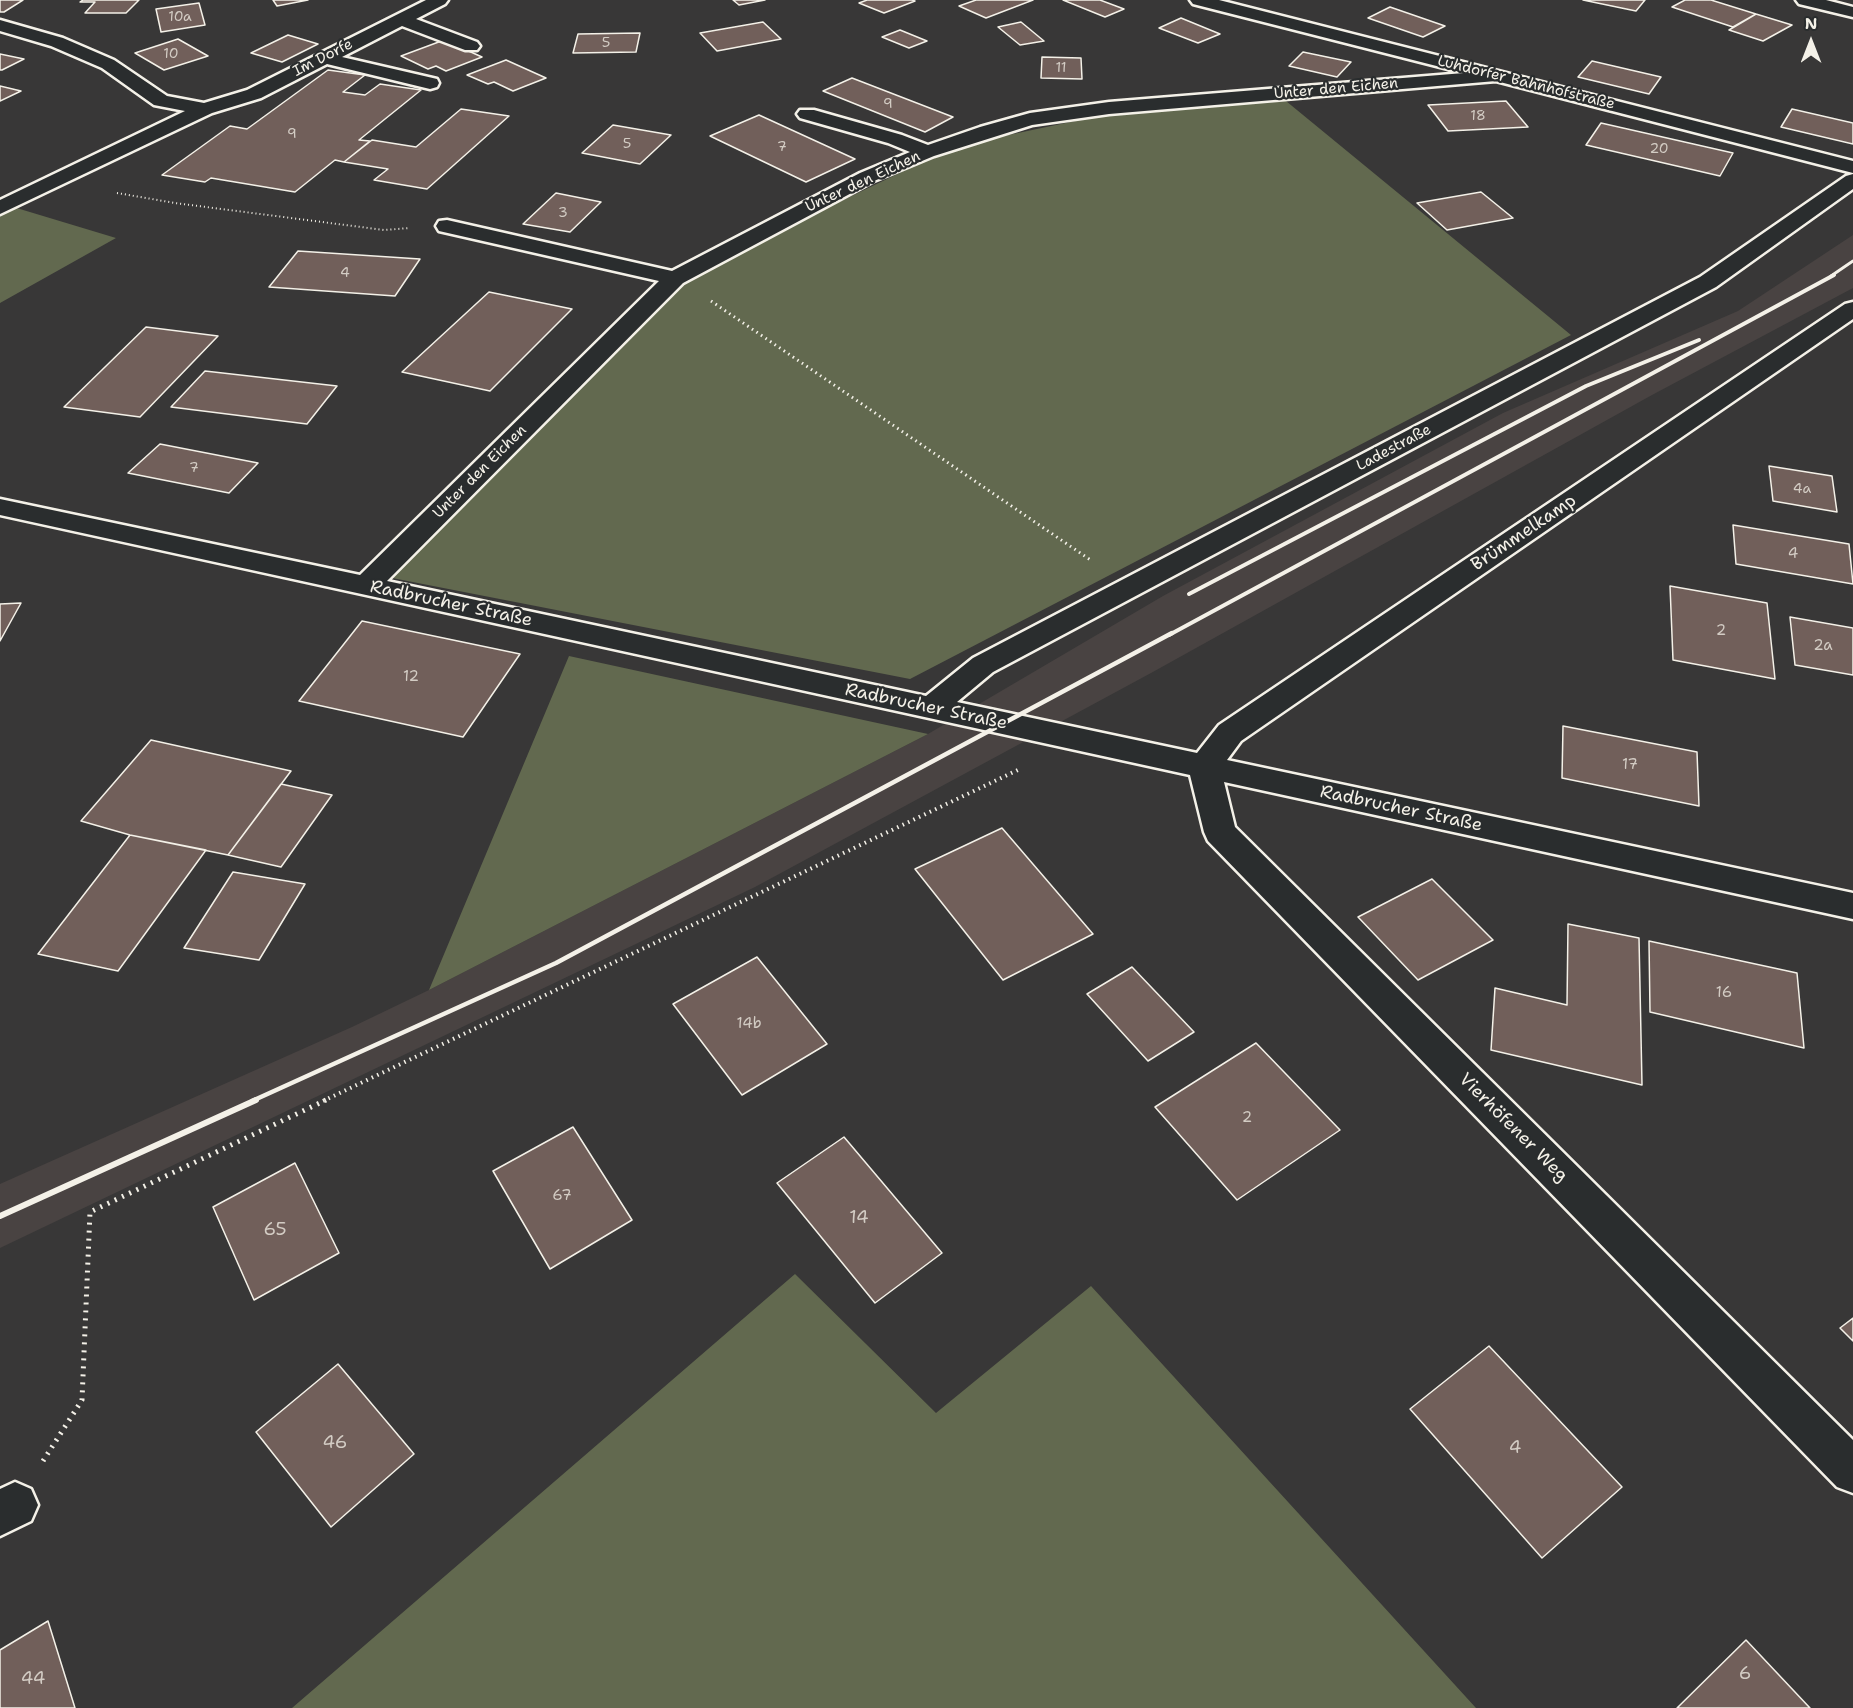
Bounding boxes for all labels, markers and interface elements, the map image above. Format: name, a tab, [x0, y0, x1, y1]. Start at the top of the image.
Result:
house number: 10a	[168, 9, 192, 25]
north arrow	[1781, 12, 1841, 72]
text: N	[1805, 13, 1817, 34]
street label: Im Dorfe	[290, 35, 356, 81]
house number: 5	[602, 35, 610, 51]
house number: 10	[163, 46, 179, 62]
street label: Luhdorfer Bahnhofstraße	[1435, 52, 1617, 114]
house number: 11	[1055, 60, 1067, 76]
street label: Unter den Eichen	[1273, 75, 1399, 103]
house number: 9	[883, 96, 893, 112]
house number: 18	[1470, 108, 1486, 124]
house number: 9	[287, 126, 297, 142]
house number: 5	[623, 136, 631, 152]
house number: 7	[777, 139, 787, 155]
house number: 20	[1649, 141, 1669, 157]
street label: Unter den Eichen	[803, 147, 923, 217]
house number: 3	[558, 205, 568, 221]
house number: 4	[340, 265, 350, 281]
street label: Ladestraße	[1354, 421, 1434, 475]
street label: Unter den Eichen	[430, 422, 530, 522]
house number: 7	[189, 460, 199, 476]
house number: 4a	[1793, 481, 1811, 497]
street label: Brümmelkamp	[1467, 490, 1581, 576]
house number: 4	[1788, 545, 1798, 563]
street label: Radbrucher Straße	[368, 576, 534, 632]
house number: 2	[1716, 622, 1726, 640]
house number: 2a	[1813, 637, 1833, 655]
house number: 12	[403, 668, 419, 686]
street label: Radbrucher Straße	[843, 679, 1009, 735]
house number: 17	[1622, 756, 1638, 774]
street label: Radbrucher Straße	[1318, 781, 1484, 837]
house number: 16	[1716, 984, 1732, 1002]
house number: 14b	[737, 1015, 761, 1033]
street label: Vierhöfener Weg	[1454, 1069, 1572, 1187]
house number: 2	[1242, 1109, 1252, 1127]
house number: 67	[552, 1187, 572, 1205]
house number: 14	[849, 1207, 869, 1229]
house number: 65	[264, 1219, 286, 1241]
house number: 46	[323, 1432, 347, 1454]
house number: 4	[1509, 1437, 1521, 1459]
house number: 6	[1739, 1663, 1751, 1685]
house number: 44	[21, 1668, 45, 1690]

